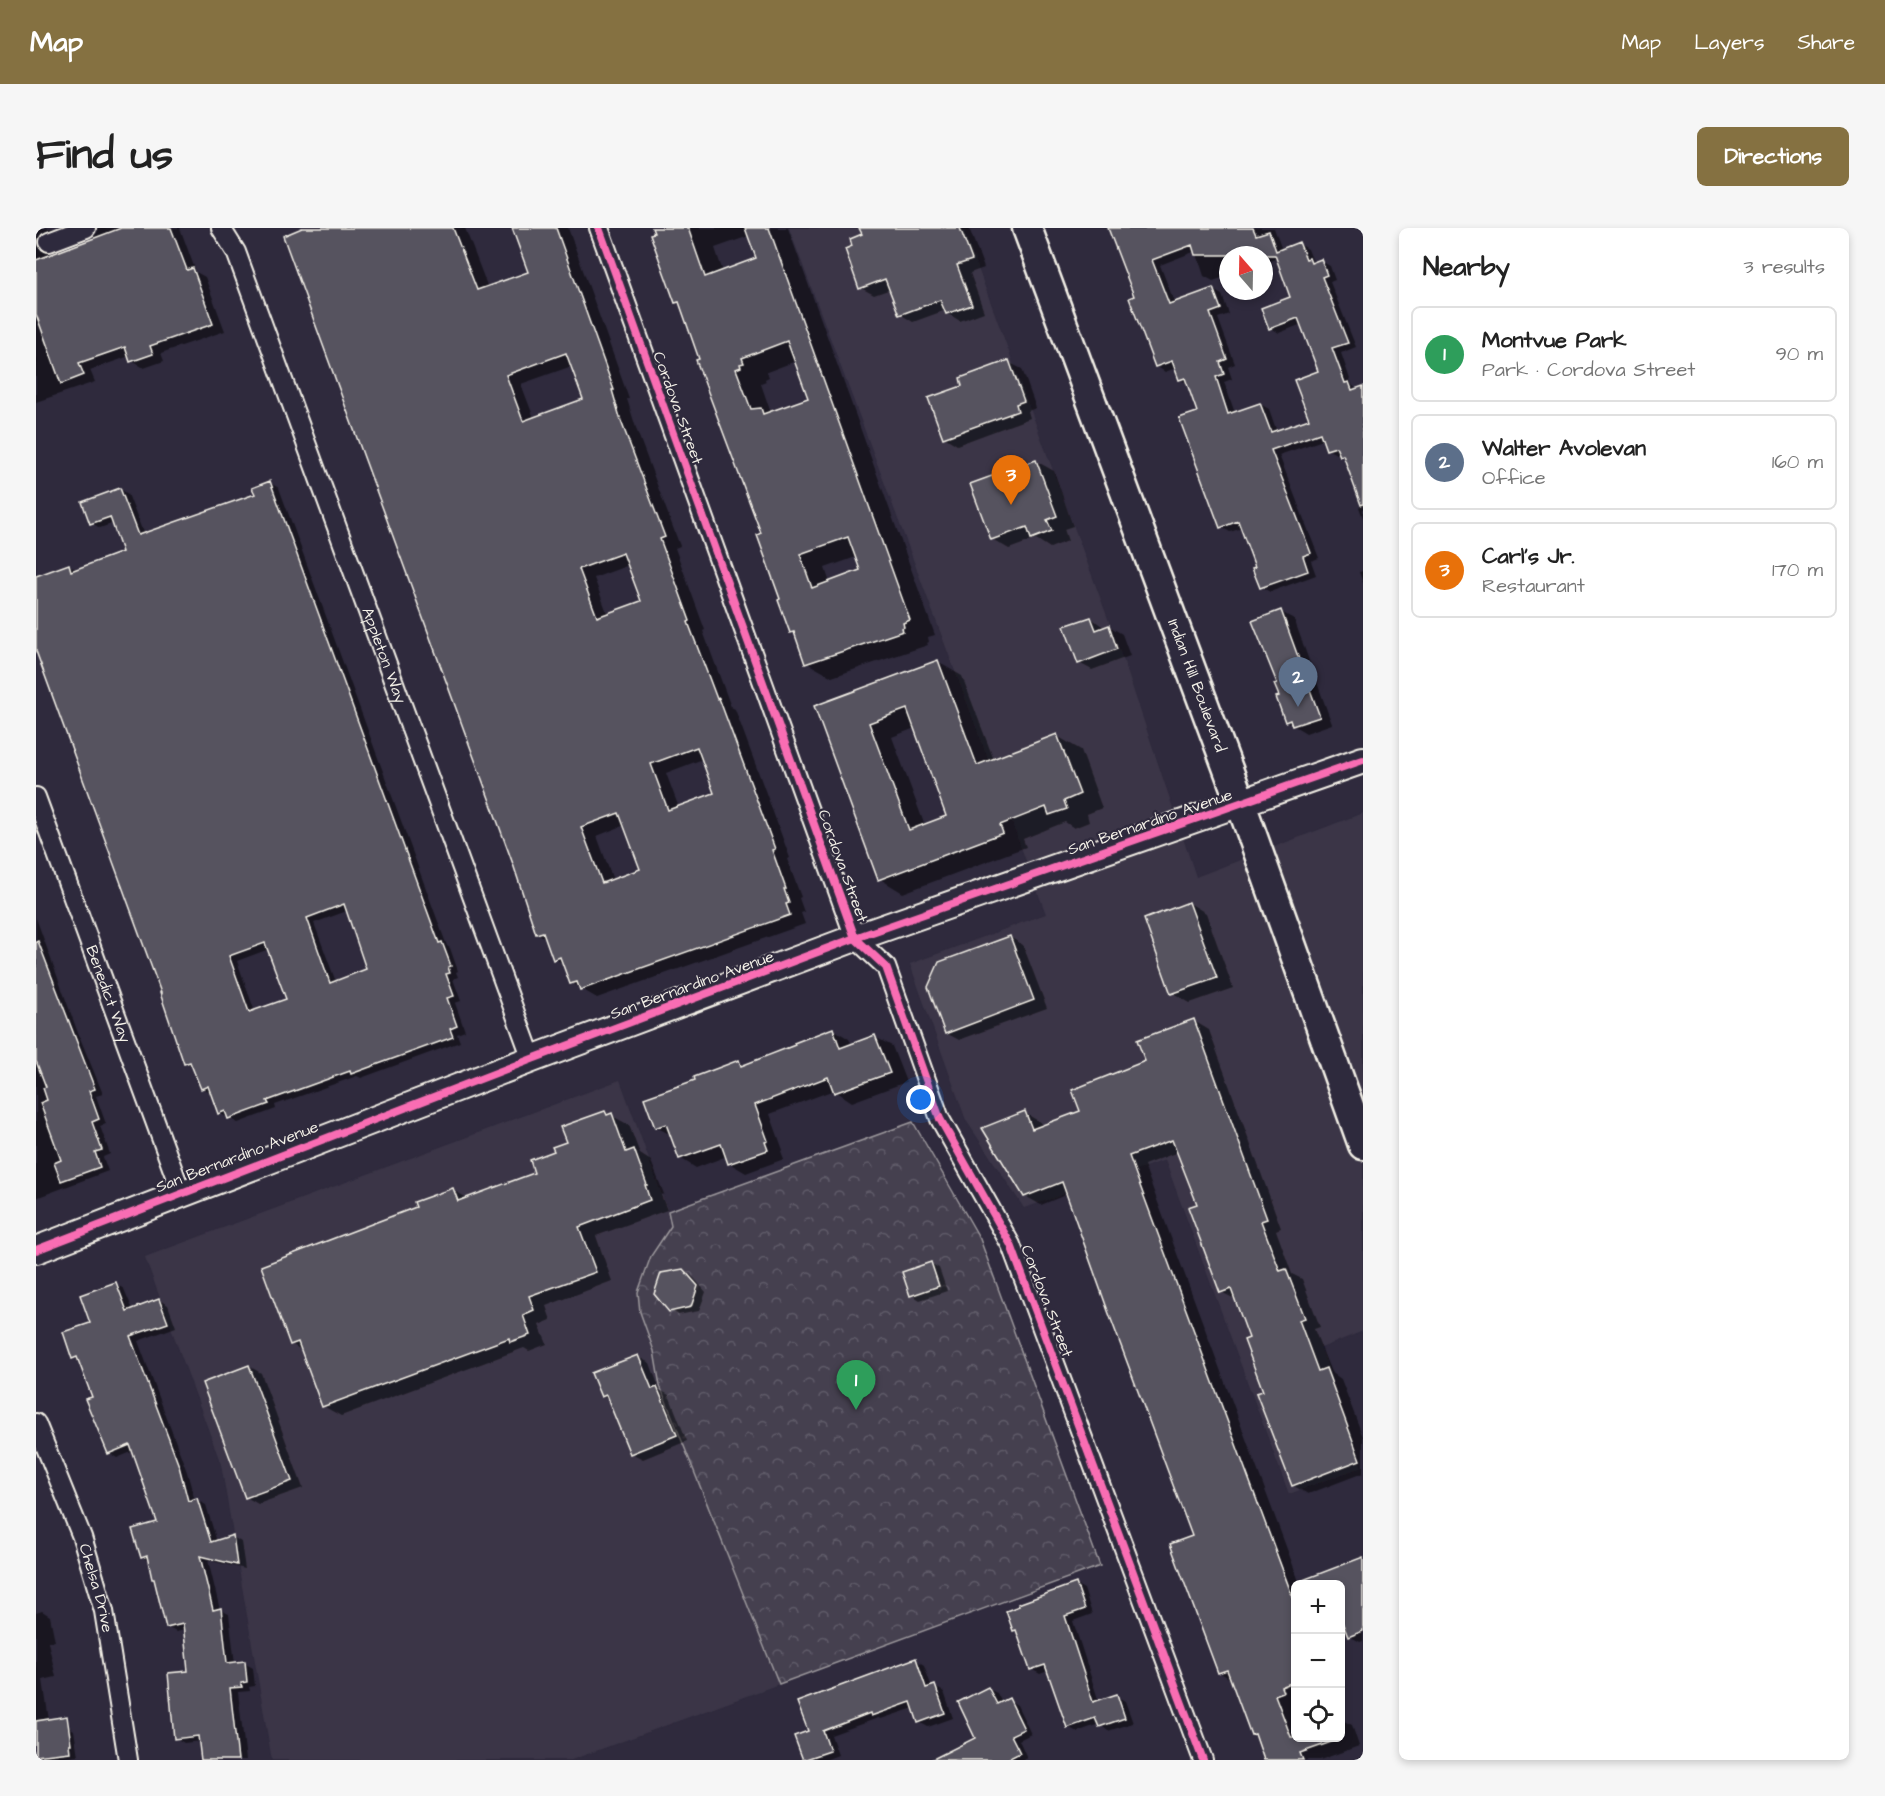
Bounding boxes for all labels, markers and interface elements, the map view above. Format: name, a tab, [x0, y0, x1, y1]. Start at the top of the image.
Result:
text: Map	[30, 23, 83, 62]
text: Map	[1621, 28, 1661, 57]
text: Layers	[1694, 28, 1764, 57]
text: Share	[1797, 28, 1855, 57]
text: Find us	[36, 127, 173, 185]
button: Directions	[1697, 127, 1849, 186]
north arrow	[1219, 246, 1273, 300]
text: Nearby	[1423, 249, 1510, 285]
text: 3 results	[1743, 253, 1825, 281]
text: Montvue Park	[1482, 325, 1627, 356]
text: 1	[1443, 340, 1446, 368]
text: 90 m	[1775, 340, 1823, 368]
street label: Cordova Street	[647, 349, 709, 468]
text: Park · Cordova Street	[1482, 356, 1695, 384]
text: Walter Avolevan	[1482, 433, 1646, 464]
text: 2	[1439, 448, 1450, 476]
text: 160 m	[1772, 448, 1823, 476]
pin: 3	[992, 456, 1030, 505]
text: Office	[1482, 464, 1546, 492]
text: Carl's Jr.	[1482, 541, 1575, 572]
text: 3	[1439, 556, 1450, 584]
text: 170 m	[1772, 556, 1823, 584]
text: Restaurant	[1482, 572, 1585, 600]
street label: Appleton Way	[356, 604, 412, 707]
street label: Indian Hill Boulevard	[1162, 616, 1232, 755]
pin: 2	[1278, 658, 1318, 707]
street label: San Bernardino Avenue	[1065, 783, 1236, 861]
street label: Cordova Street	[812, 807, 874, 926]
street label: Benedict Way	[80, 942, 136, 1046]
street label: San Bernardino Avenue	[607, 945, 777, 1025]
your location	[906, 1085, 935, 1114]
street label: San Bernardino Avenue	[152, 1116, 322, 1198]
street label: Cordova Street	[1015, 1242, 1079, 1361]
pin: 1	[836, 1360, 876, 1410]
street label: Chelsa Drive	[74, 1541, 118, 1634]
map controls	[1291, 1580, 1345, 1742]
button: +	[1291, 1580, 1345, 1634]
button: −	[1291, 1634, 1345, 1688]
button: locate	[1291, 1688, 1345, 1742]

